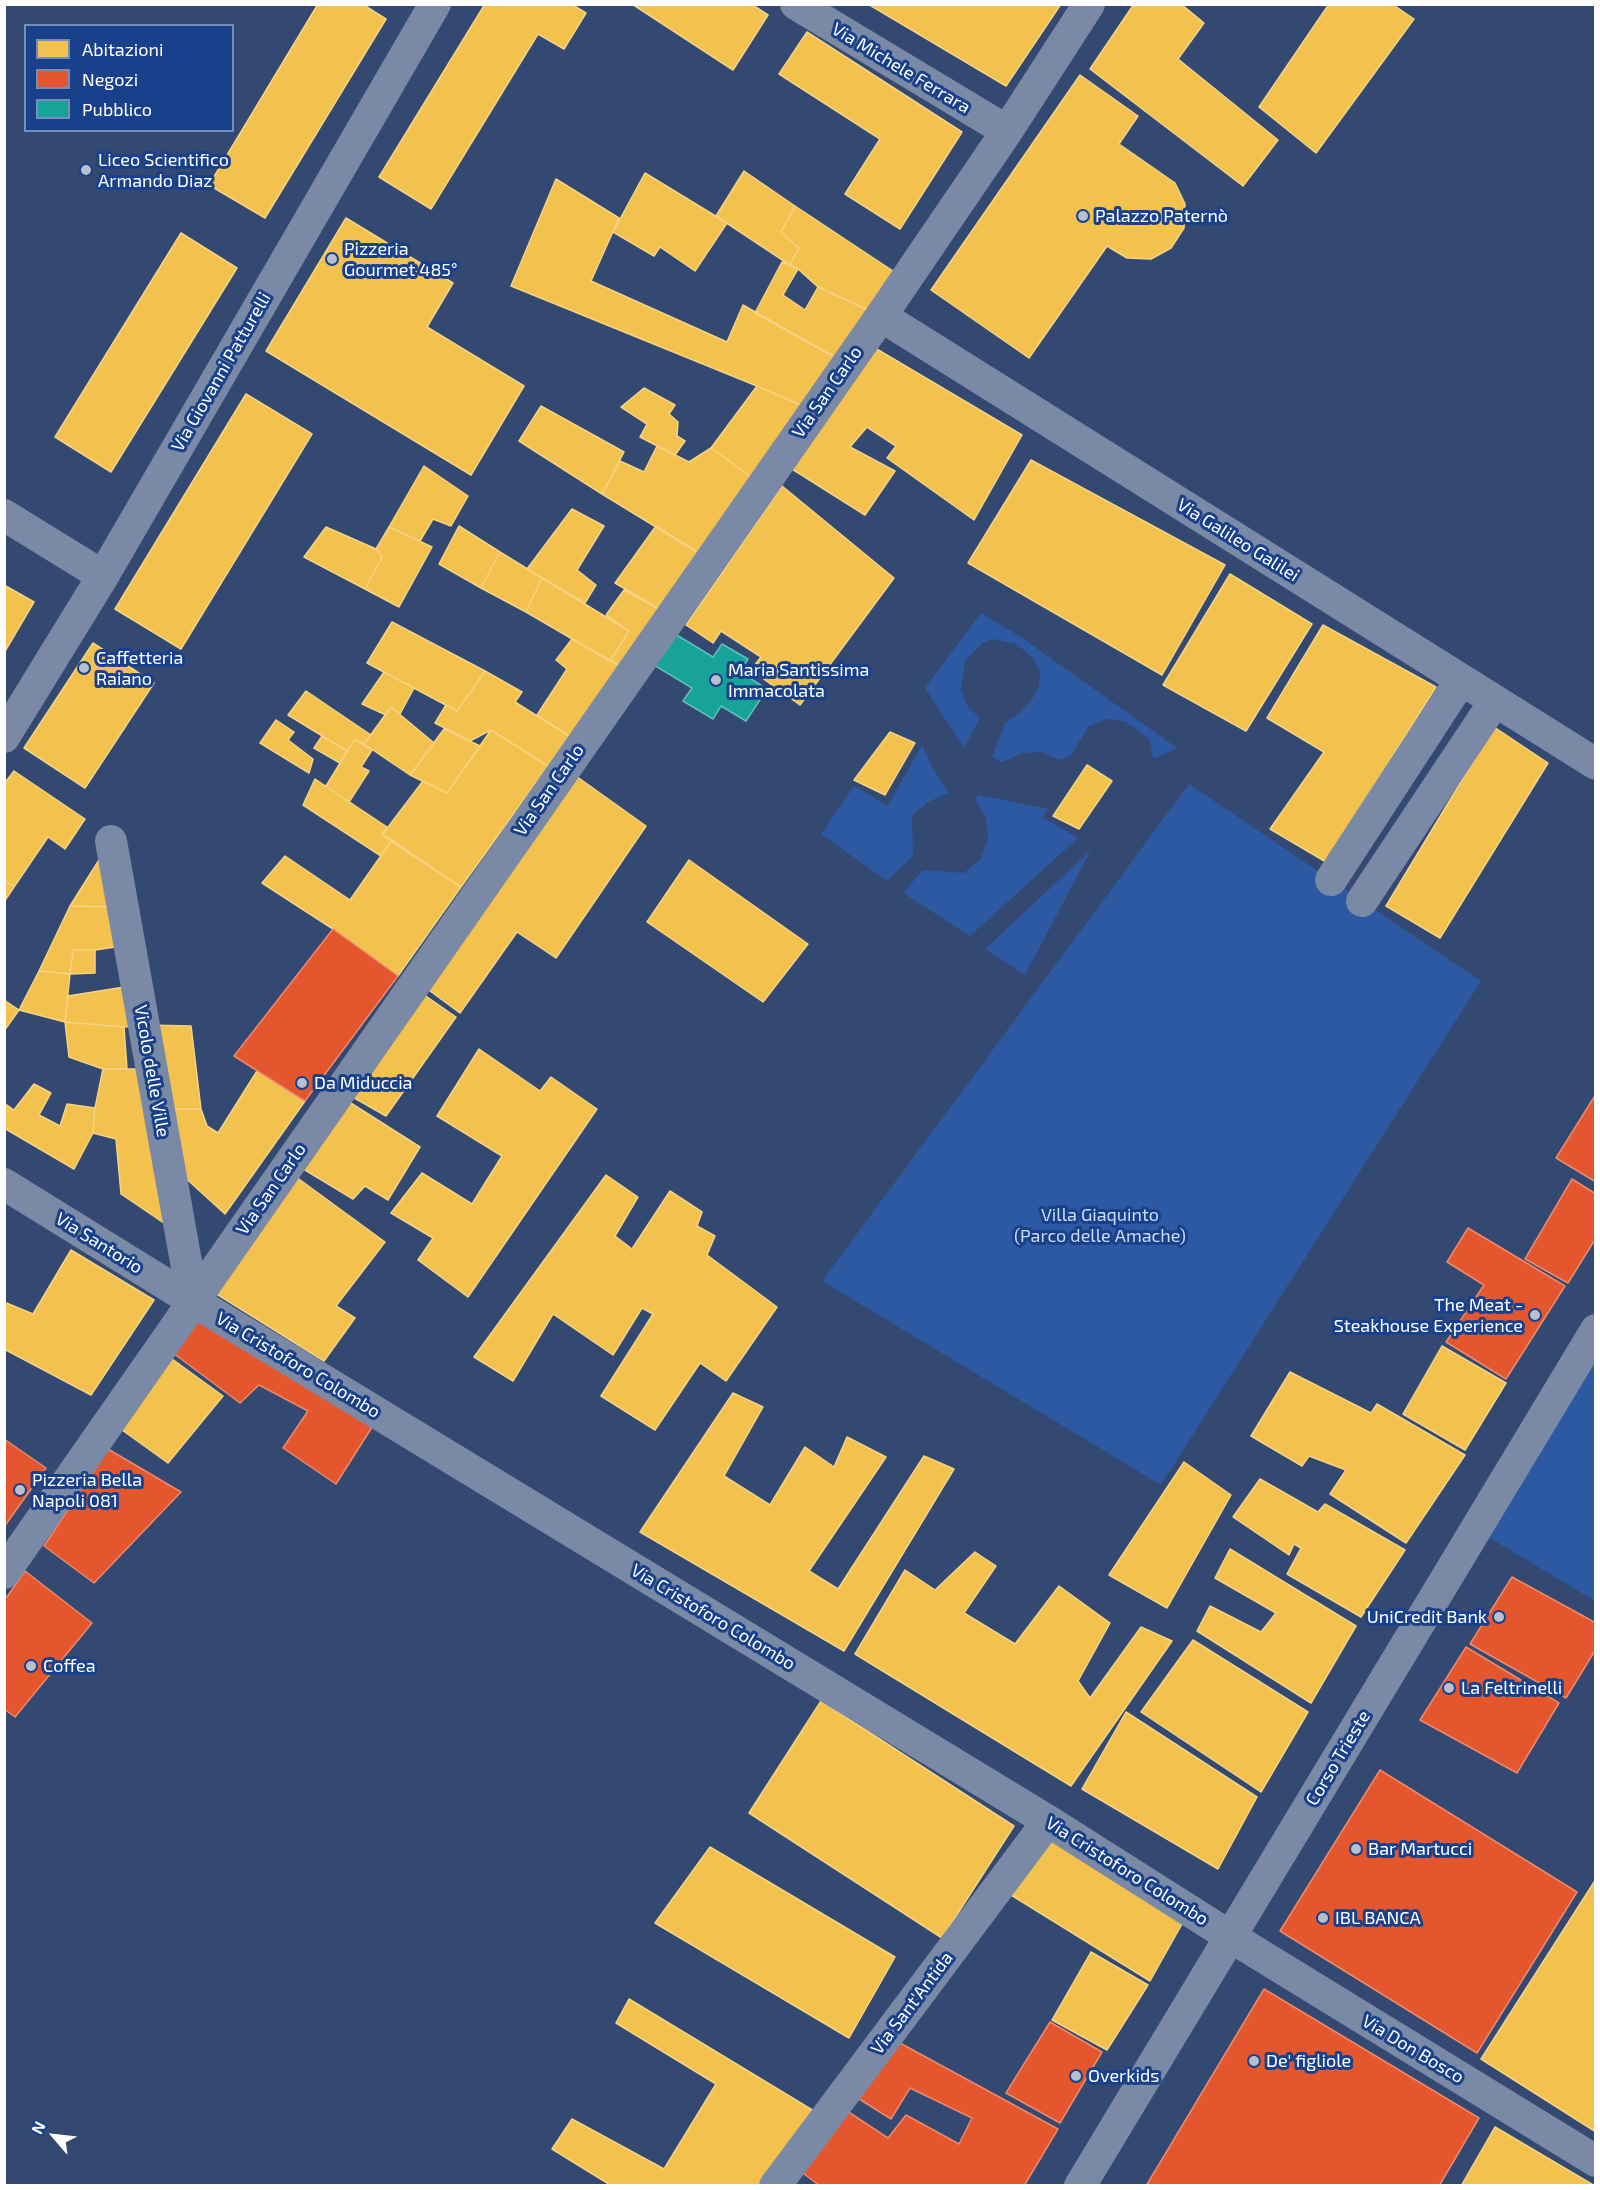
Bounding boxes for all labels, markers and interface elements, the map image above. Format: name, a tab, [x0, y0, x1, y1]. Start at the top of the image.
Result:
street label: Via Michele Ferrara	[828, 18, 974, 118]
legend	[24, 24, 234, 132]
text: Abitazioni	[82, 38, 163, 60]
text: Negozi	[82, 68, 138, 90]
text: Pubblico	[82, 98, 152, 120]
place label: Liceo Scientifico Armando Diaz	[98, 149, 229, 192]
marker: Liceo Scientifico Armando Diaz	[79, 163, 93, 177]
place label: Palazzo Paternò	[1095, 205, 1228, 227]
marker: Palazzo Paternò	[1076, 209, 1090, 223]
place label: Pizzeria Gourmet 485°	[344, 238, 457, 280]
marker: Pizzeria Gourmet 485°	[325, 252, 339, 266]
street label: Via Giovanni Patturelli	[167, 289, 275, 455]
street label: Via San Carlo	[788, 342, 866, 442]
street label: Via Galileo Galilei	[1173, 494, 1303, 586]
place label: Caffetteria Raiano	[96, 647, 183, 690]
place label: Maria Santissima Immacolata	[728, 659, 869, 702]
marker: Caffetteria Raiano	[77, 661, 91, 675]
marker: Maria Santissima Immacolata	[709, 673, 723, 687]
street label: Via San Carlo	[510, 740, 588, 840]
street label: Vicolo delle Ville	[130, 1003, 174, 1139]
place label: Da Miduccia	[314, 1072, 412, 1094]
marker: Da Miduccia	[295, 1076, 309, 1090]
street label: Via San Carlo	[232, 1139, 310, 1239]
park label: Villa Giaquinto (Parco delle Amache)	[1014, 1204, 1186, 1246]
street label: Via Santorio	[51, 1208, 147, 1278]
place label: The Meat - Steakhouse Experience	[1334, 1294, 1523, 1336]
street label: Via Cristoforo Colombo	[212, 1307, 384, 1423]
marker: The Meat - Steakhouse Experience	[1528, 1308, 1542, 1322]
place label: Pizzeria Bella Napoli 081	[32, 1469, 142, 1512]
marker: Pizzeria Bella Napoli 081	[13, 1483, 27, 1497]
street label: Via Cristoforo Colombo	[627, 1559, 799, 1675]
place label: UniCredit Bank	[1367, 1606, 1487, 1628]
marker: UniCredit Bank	[1492, 1610, 1506, 1624]
place label: Coffea	[43, 1655, 96, 1677]
marker: Coffea	[24, 1659, 38, 1673]
place label: La Feltrinelli	[1461, 1677, 1562, 1699]
marker: La Feltrinelli	[1442, 1681, 1456, 1695]
street label: Corso Trieste	[1301, 1707, 1375, 1809]
street label: Via Cristoforo Colombo	[1042, 1812, 1212, 1930]
place label: Bar Martucci	[1368, 1838, 1472, 1860]
marker: Bar Martucci	[1349, 1842, 1363, 1856]
place label: IBL BANCA	[1335, 1907, 1421, 1929]
marker: IBL BANCA	[1316, 1911, 1330, 1925]
street label: Via Sant'Antida	[866, 1947, 958, 2059]
street label: Via Don Bosco	[1358, 2010, 1468, 2088]
place label: De' figliole	[1266, 2050, 1351, 2072]
marker: De' figliole	[1247, 2054, 1261, 2068]
place label: Overkids	[1088, 2065, 1159, 2087]
marker: Overkids	[1069, 2069, 1083, 2083]
north arrow	[24, 2106, 84, 2166]
text: N	[27, 2118, 49, 2137]

